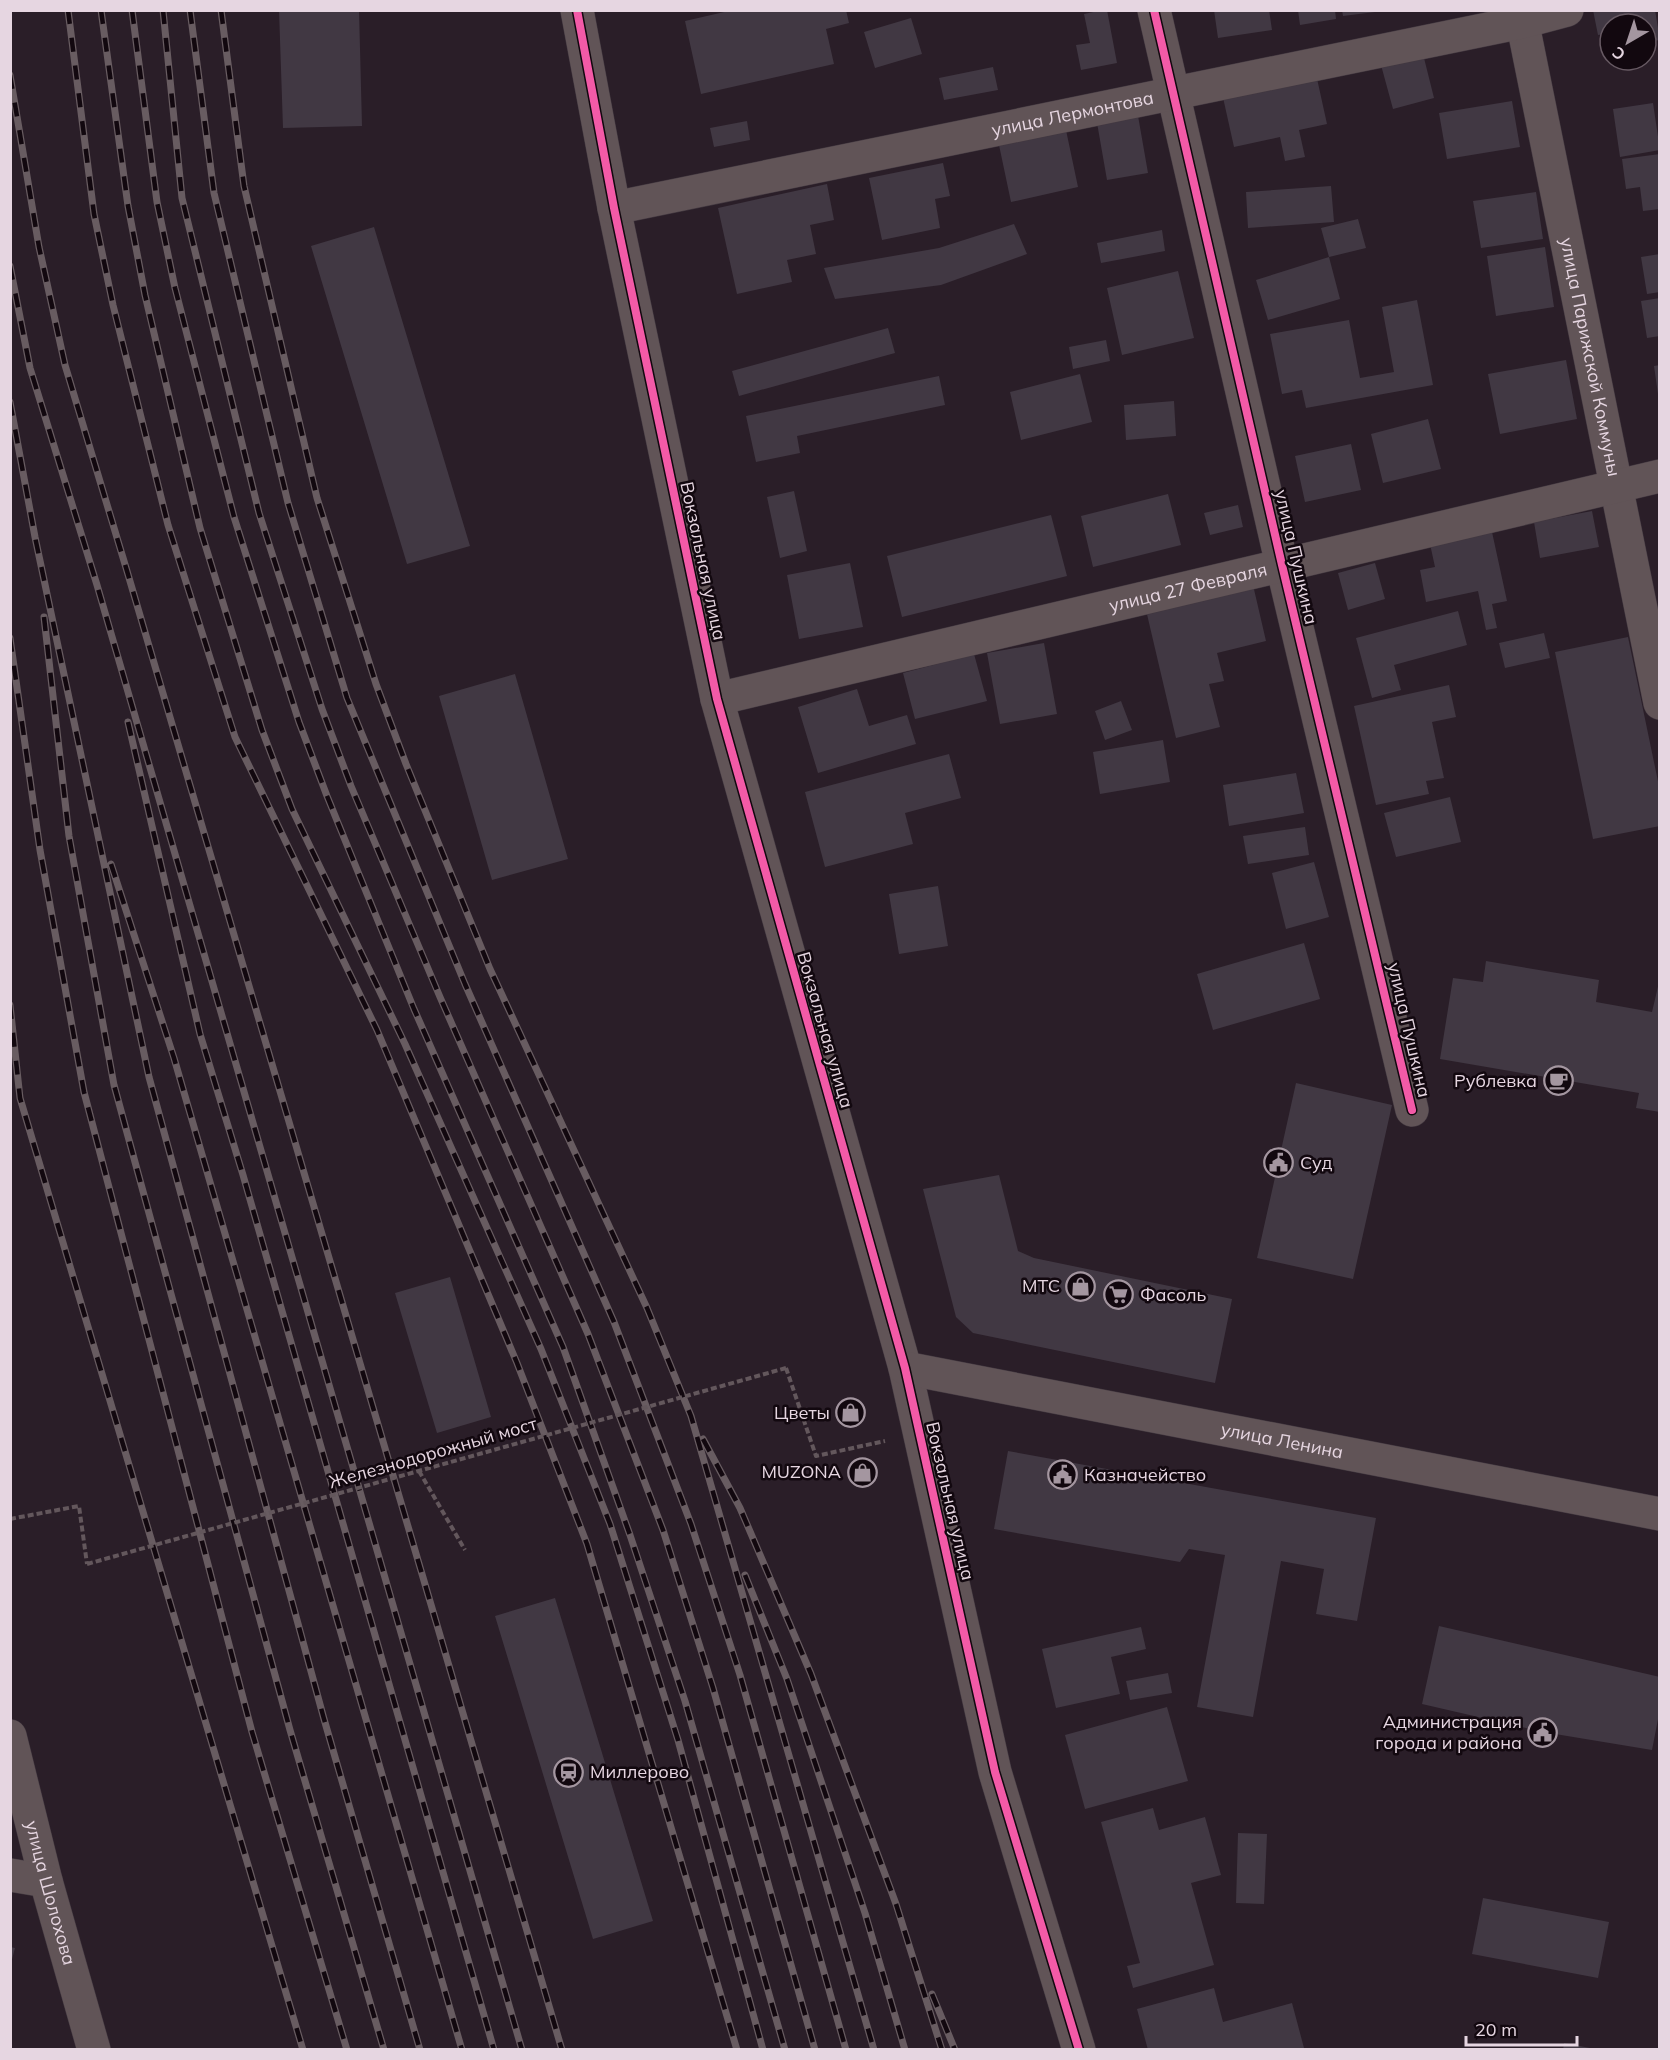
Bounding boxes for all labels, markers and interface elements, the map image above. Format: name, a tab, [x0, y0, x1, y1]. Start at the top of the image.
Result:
north arrow	[1598, 12, 1658, 72]
text: С	[1608, 42, 1629, 65]
street label: улица Лермонтова	[989, 86, 1155, 141]
street label: улица Парижской Коммуны	[1555, 235, 1626, 478]
street label: Вокзальная улица	[675, 479, 732, 642]
street label: улица Пушкина	[1270, 487, 1323, 626]
street label: улица 27 Февраля	[1107, 557, 1269, 617]
street label: Вокзальная улица	[792, 949, 859, 1111]
street label: улица Пушкина	[1383, 960, 1436, 1099]
cafe icon: Рублевка	[1542, 1065, 1574, 1097]
place label: Рублевка	[1454, 1069, 1537, 1092]
public building icon: Суд	[1263, 1147, 1295, 1179]
place label: Суд	[1300, 1151, 1333, 1174]
shop icon: МТС	[1065, 1270, 1097, 1302]
place label: МТС	[1022, 1274, 1060, 1297]
supermarket icon: Фасоль	[1103, 1279, 1135, 1311]
place label: Фасоль	[1140, 1283, 1207, 1306]
shop icon: Цветы	[835, 1397, 867, 1429]
place label: Цветы	[774, 1401, 830, 1424]
street label: Железнодорожный мост	[326, 1412, 540, 1493]
street label: улица Ленина	[1219, 1417, 1345, 1463]
street label: Вокзальная улица	[921, 1420, 980, 1582]
shop icon: MUZONA	[846, 1456, 878, 1488]
public building icon: Казначейство	[1047, 1459, 1079, 1491]
place label: MUZONA	[761, 1460, 841, 1483]
place label: Казначейство	[1084, 1463, 1206, 1486]
place label: Администрация города и района	[1375, 1710, 1522, 1754]
public building icon: Администрация города и района	[1527, 1716, 1559, 1748]
station icon: Миллерово	[553, 1756, 585, 1788]
place label: Миллерово	[590, 1760, 689, 1783]
street label: улица Шолохова	[20, 1818, 81, 1968]
scale bar	[1466, 2009, 1577, 2047]
text: 20 m	[1475, 2018, 1517, 2041]

